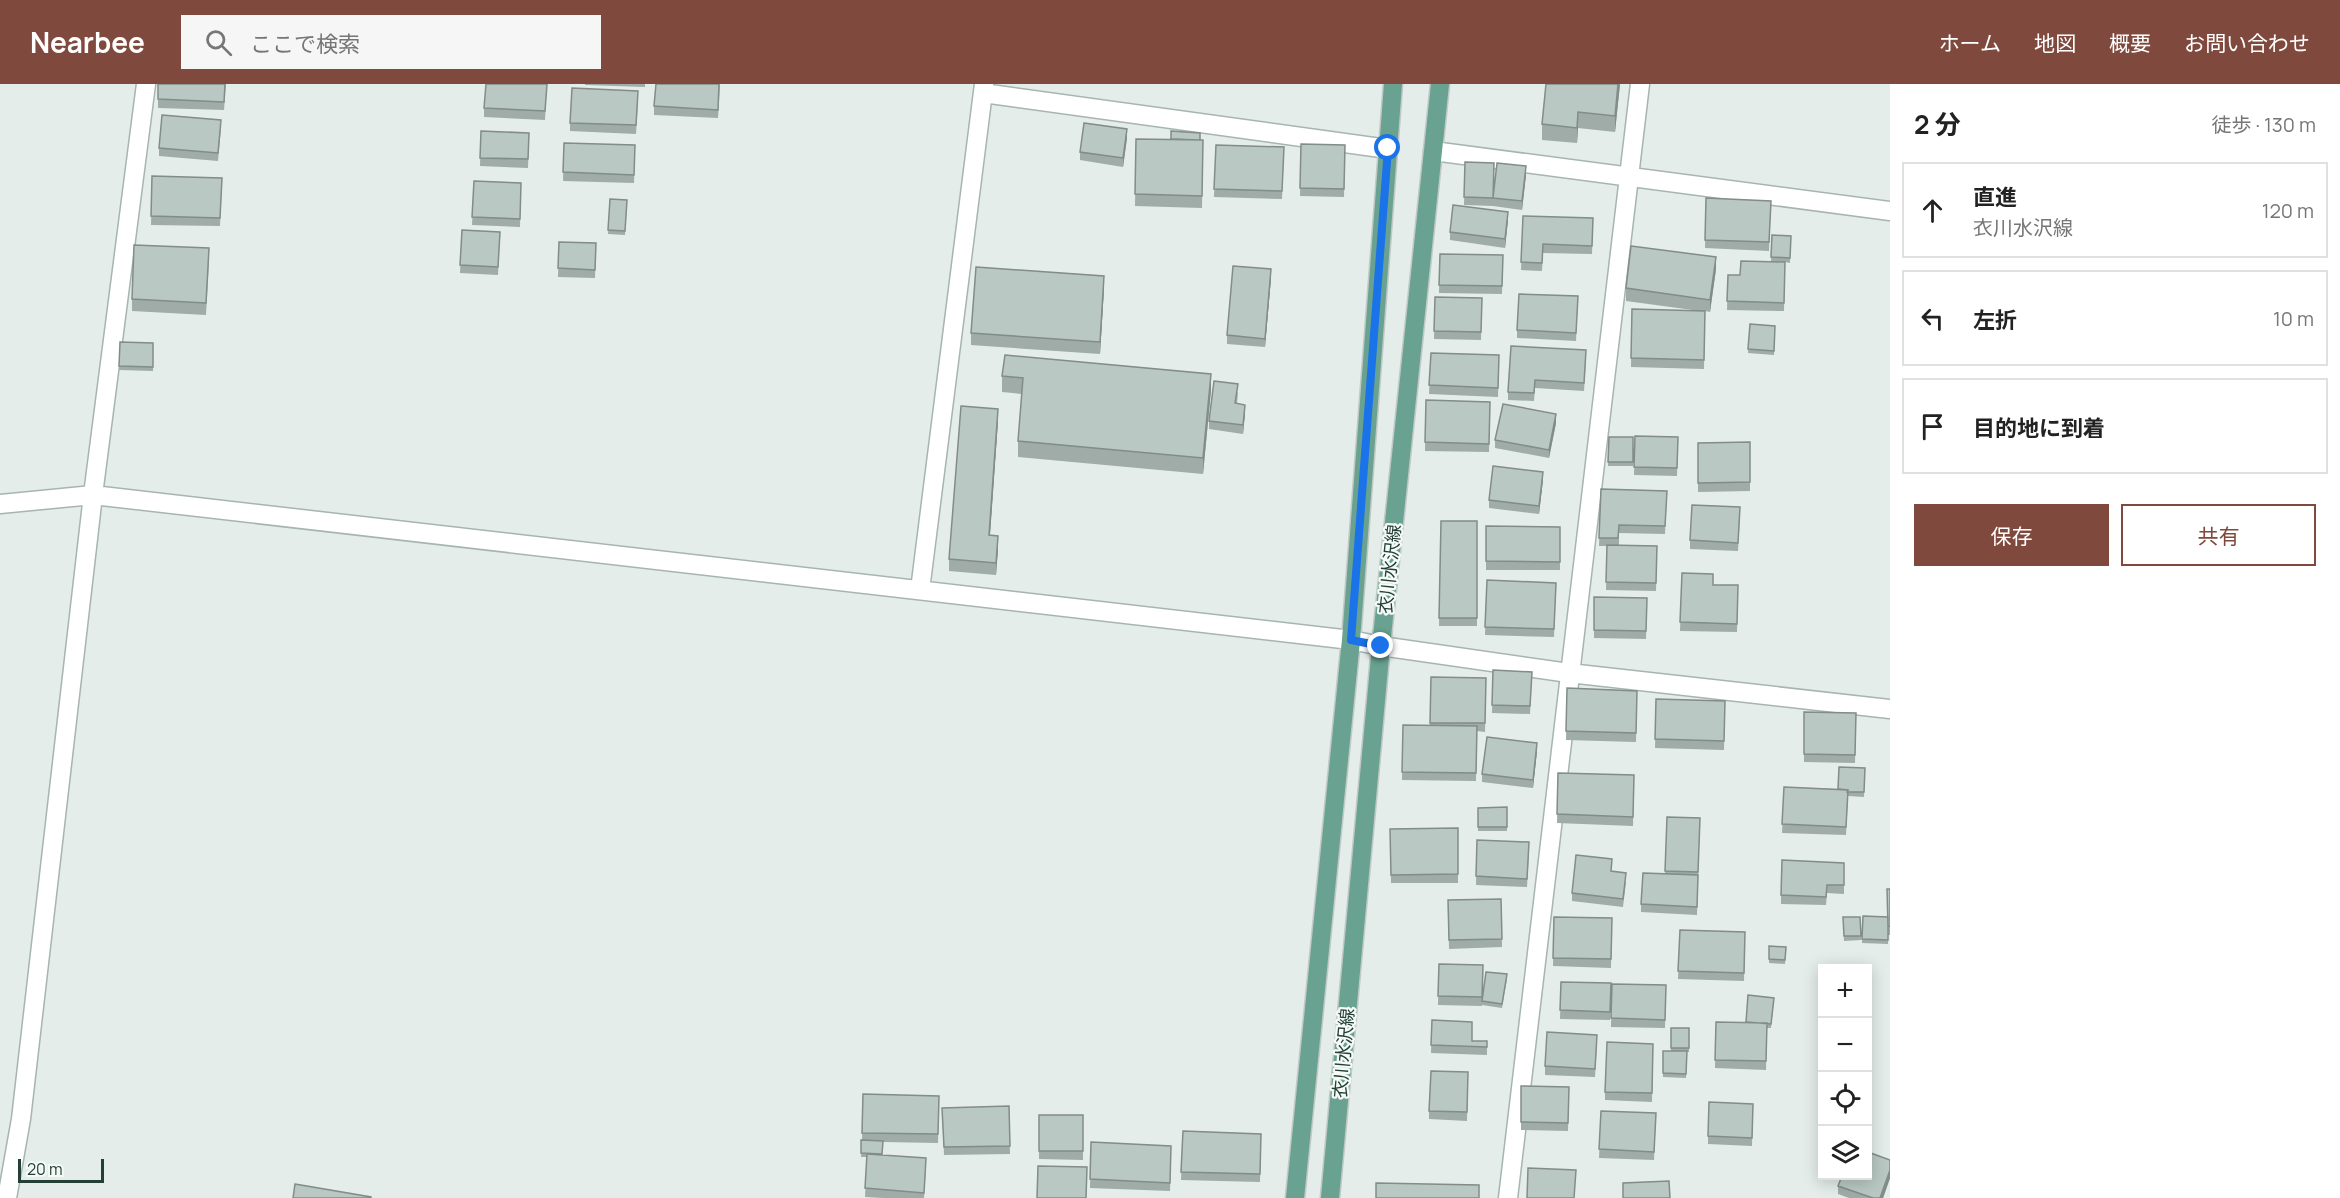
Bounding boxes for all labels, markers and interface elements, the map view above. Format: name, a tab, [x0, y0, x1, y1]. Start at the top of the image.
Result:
search box	[181, 15, 601, 69]
text: Nearbee	[30, 23, 145, 61]
icon: search	[202, 26, 235, 59]
text: ここで検索	[250, 29, 360, 59]
text: ホーム	[1939, 29, 2001, 57]
text: 地図	[2034, 29, 2076, 57]
text: 概要	[2109, 29, 2151, 57]
text: お問い合わせ	[2184, 29, 2310, 57]
text: 2 分	[1914, 106, 1961, 142]
text: 徒歩 · 130 m	[2211, 111, 2316, 138]
route start	[1374, 134, 1400, 160]
text: 直進	[1973, 182, 2017, 212]
icon: ahead	[1916, 194, 1949, 227]
text: 120 m	[2262, 197, 2314, 224]
text: 衣川水沢線	[1973, 214, 2073, 241]
icon: left	[1916, 302, 1949, 335]
text: 左折	[1973, 305, 2017, 335]
text: 10 m	[2273, 305, 2314, 332]
icon: arrive	[1916, 410, 1949, 443]
text: 目的地に到着	[1973, 413, 2105, 443]
button: 保存	[1914, 504, 2109, 566]
button: 共有	[2121, 504, 2316, 566]
street label: 衣川水沢線	[1372, 523, 1406, 615]
route end	[1367, 632, 1393, 658]
map controls	[1818, 964, 1872, 1180]
button: +	[1818, 964, 1872, 1018]
street label: 衣川水沢線	[1327, 1007, 1359, 1099]
button: −	[1818, 1018, 1872, 1072]
button: locate	[1818, 1072, 1872, 1126]
button: layers	[1818, 1126, 1872, 1180]
scale bar	[18, 1156, 104, 1184]
text: 20 m	[27, 1158, 63, 1180]

